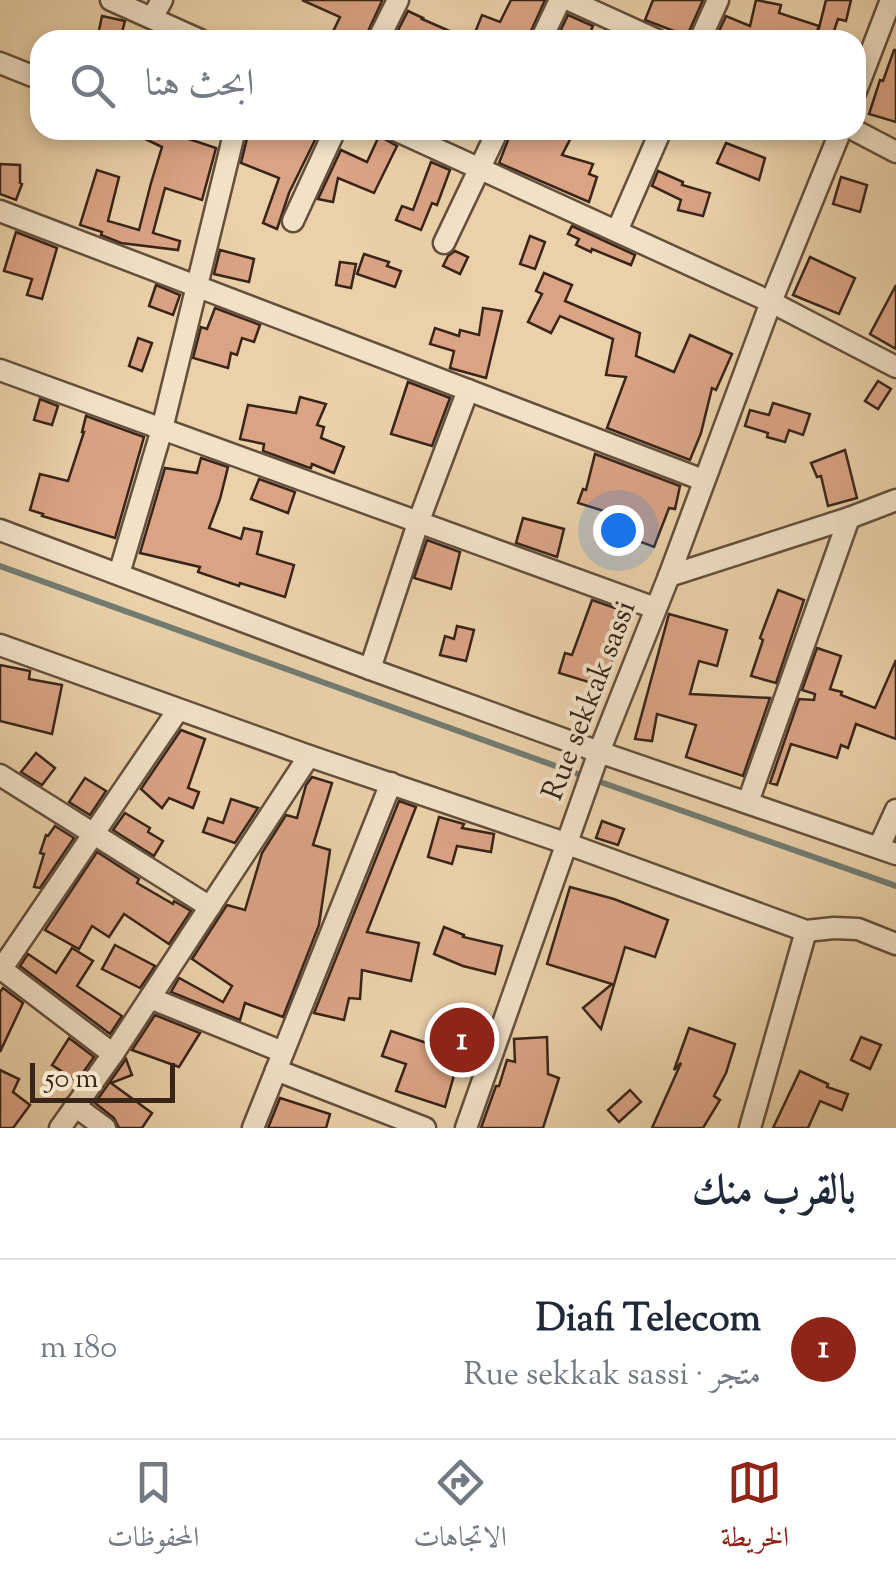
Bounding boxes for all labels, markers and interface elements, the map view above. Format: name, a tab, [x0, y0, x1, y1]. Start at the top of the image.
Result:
search box	[30, 30, 866, 140]
icon: search	[65, 58, 120, 113]
text: ابحث هنا	[145, 59, 254, 113]
your location	[593, 505, 644, 556]
street label: Rue sekkak sassi	[532, 595, 648, 807]
pin: 1	[430, 1002, 494, 1078]
scale bar	[30, 1058, 175, 1102]
text: 50 m	[45, 1060, 99, 1100]
text: بالقرب منك	[692, 1163, 856, 1223]
text: Diafi Telecom	[536, 1294, 761, 1348]
text: 180 m	[40, 1326, 117, 1372]
text: 1	[818, 1326, 829, 1372]
text: متجر · Rue sekkak sassi	[464, 1353, 761, 1399]
tab: المحفوظات	[107, 1455, 199, 1564]
tab: الاتجاهات	[413, 1455, 507, 1564]
tab: الخريطة	[721, 1455, 789, 1564]

